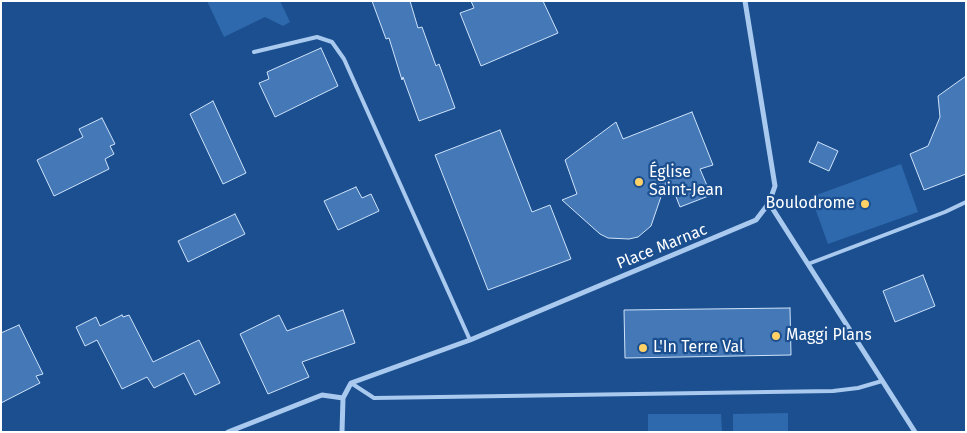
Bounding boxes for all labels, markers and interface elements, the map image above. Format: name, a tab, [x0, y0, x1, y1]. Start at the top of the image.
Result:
place label: Église Saint-Jean	[649, 163, 723, 201]
marker: Église Saint-Jean	[633, 176, 645, 188]
place label: Boulodrome	[766, 194, 855, 214]
marker: Boulodrome	[859, 198, 871, 210]
street label: Place Marnac	[614, 220, 710, 274]
place label: Maggi Plans	[786, 326, 872, 346]
marker: Maggi Plans	[770, 330, 782, 342]
place label: L'In Terre Val	[653, 338, 744, 358]
marker: L'In Terre Val	[637, 342, 649, 354]

